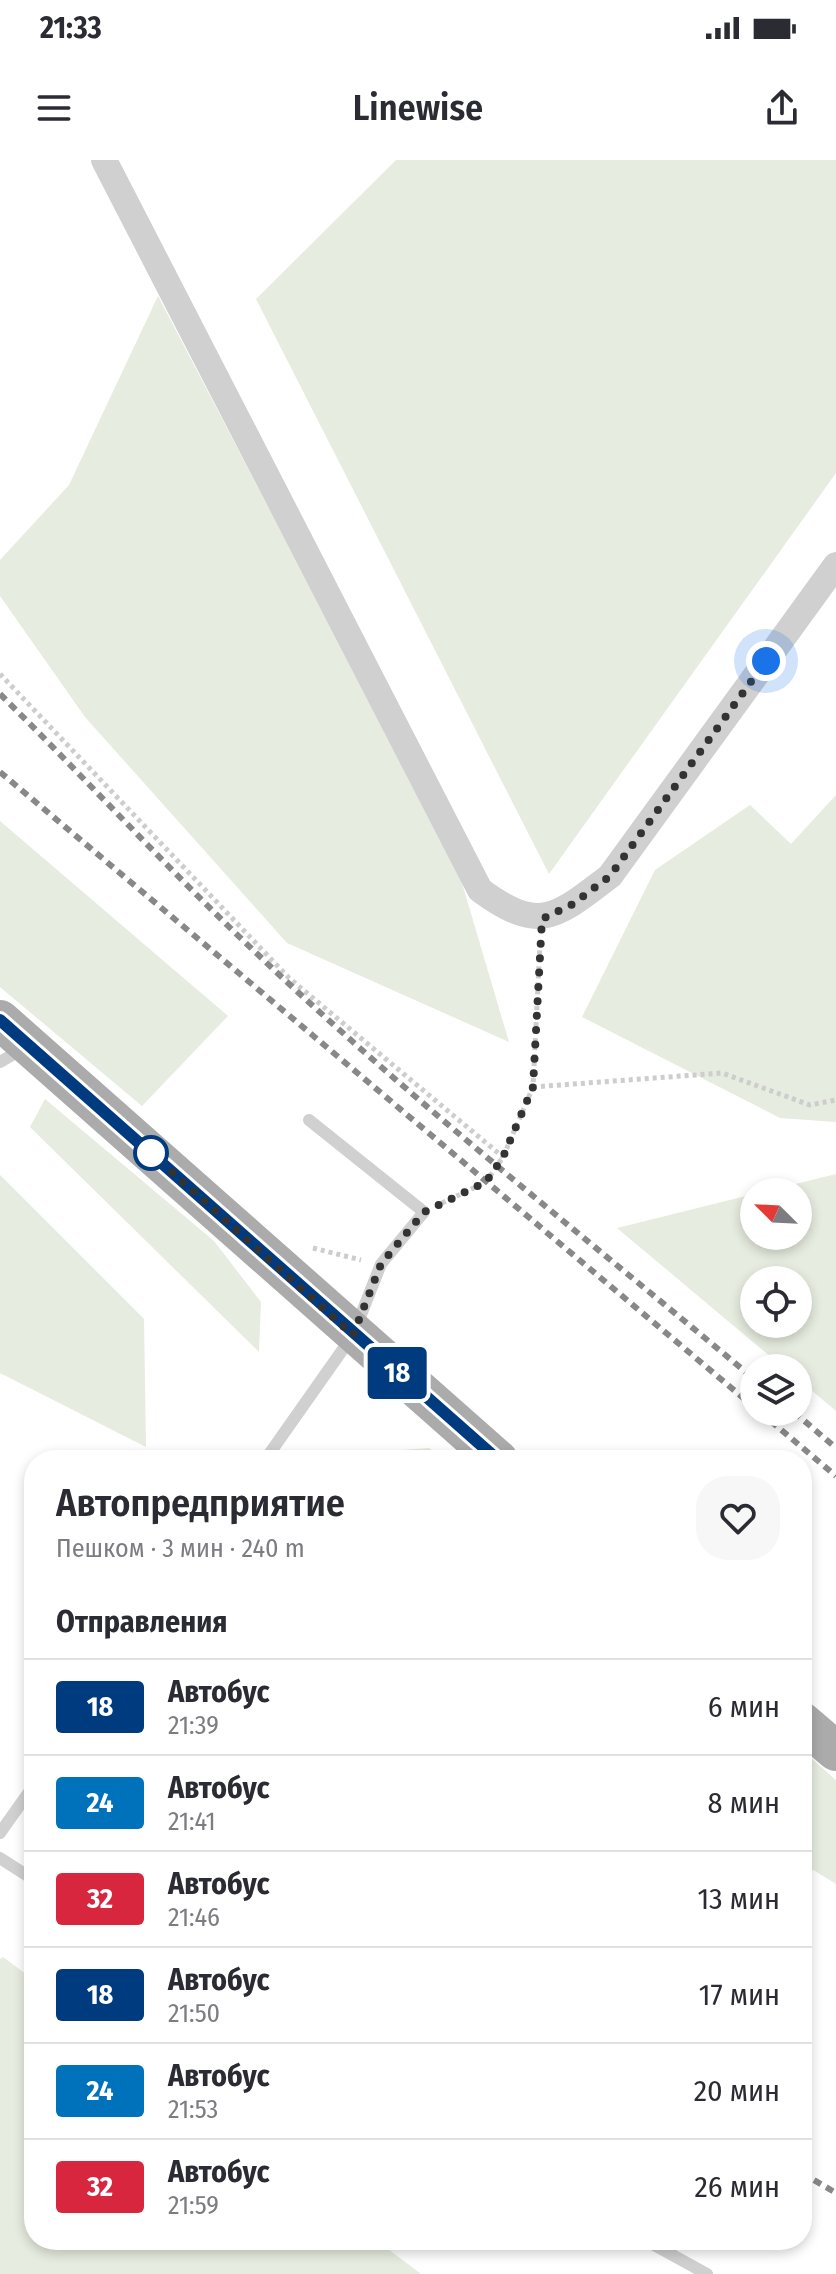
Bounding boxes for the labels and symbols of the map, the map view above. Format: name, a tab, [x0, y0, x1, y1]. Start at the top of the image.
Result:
your location	[746, 641, 786, 681]
unlabelled marker	[134, 1136, 168, 1170]
north arrow	[740, 1178, 812, 1250]
line badge: 18	[361, 1347, 433, 1399]

